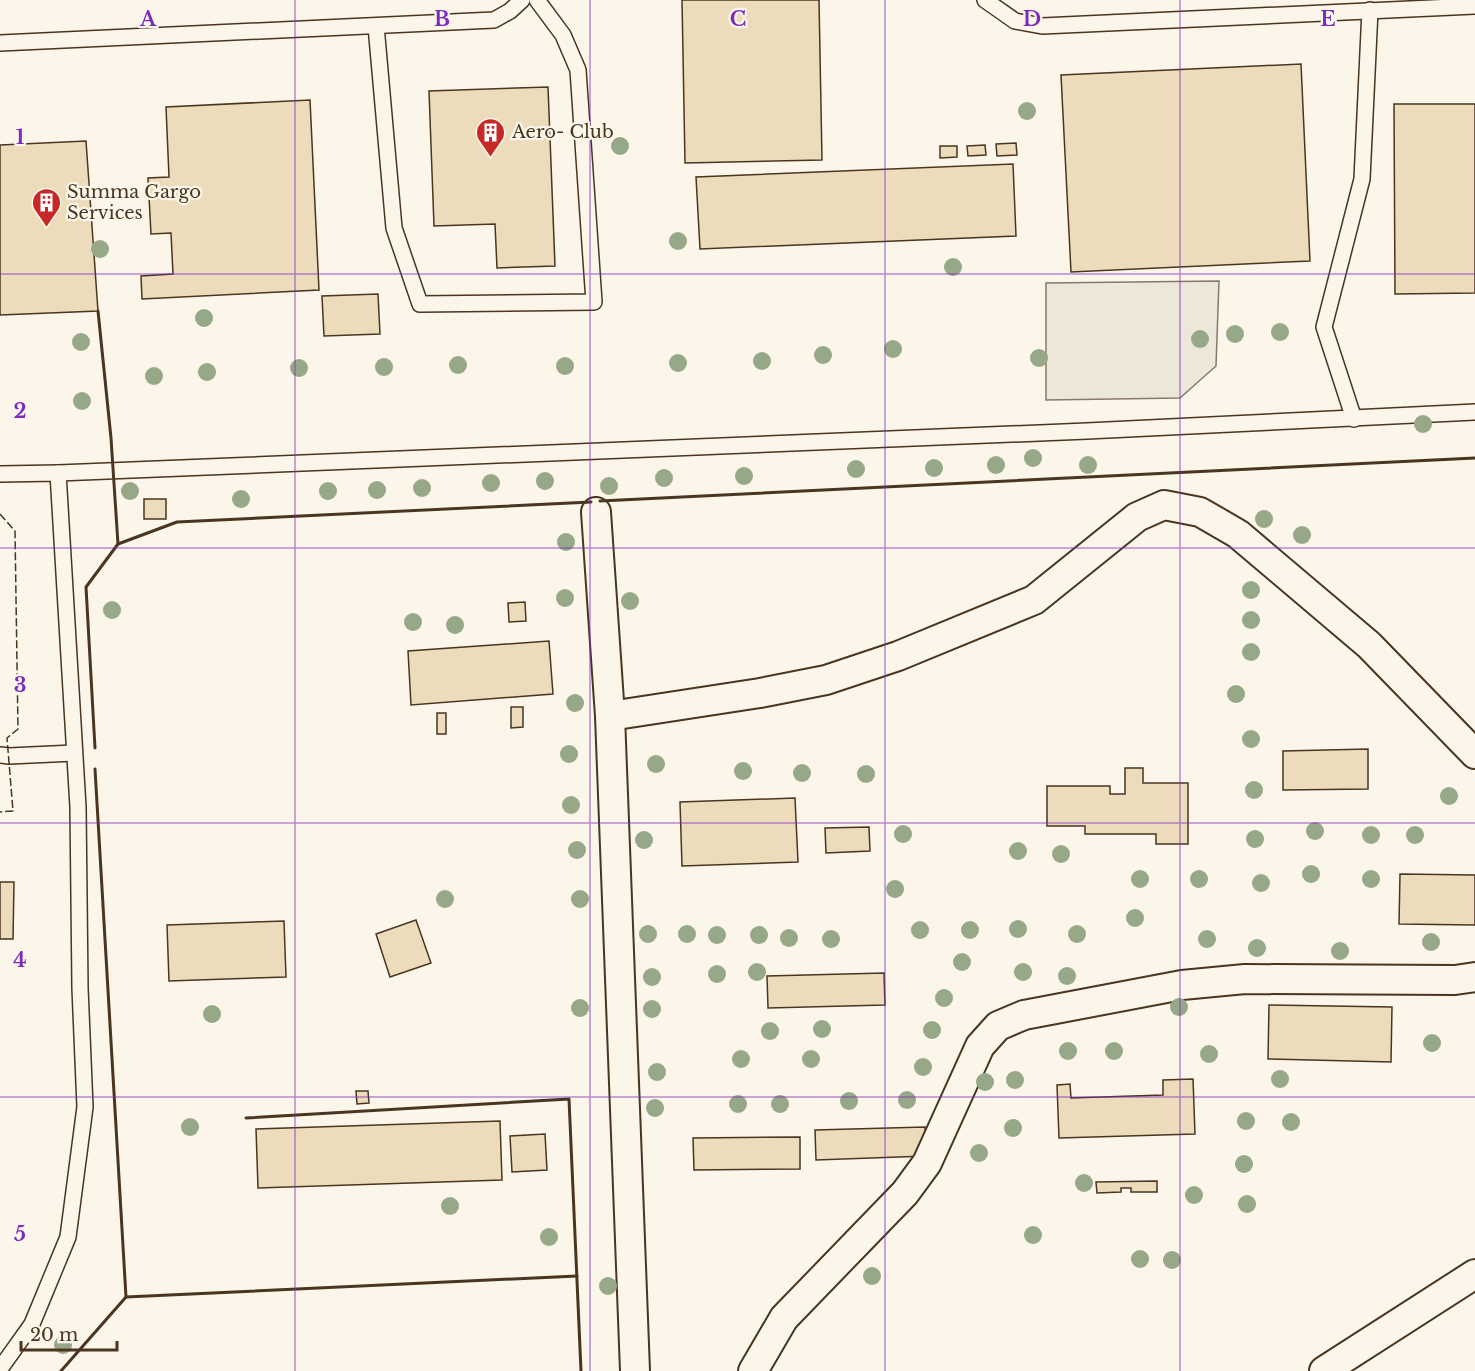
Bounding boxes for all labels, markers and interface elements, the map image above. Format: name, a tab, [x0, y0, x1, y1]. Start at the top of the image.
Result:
text: A	[139, 7, 157, 31]
text: B	[434, 7, 450, 31]
text: C	[730, 7, 746, 31]
text: D	[1023, 7, 1041, 31]
text: E	[1320, 7, 1336, 31]
building icon: Aero- Club	[475, 116, 507, 158]
place label: Aero- Club	[511, 121, 614, 143]
text: 1	[16, 125, 25, 149]
place label: Summa Gargo Services	[67, 181, 201, 224]
building icon: Summa Gargo Services	[30, 186, 62, 228]
text: 2	[13, 399, 27, 423]
text: 3	[14, 673, 26, 697]
text: 4	[13, 948, 27, 972]
text: 5	[14, 1222, 26, 1246]
scale bar	[21, 1314, 117, 1352]
text: 20 m	[30, 1324, 78, 1346]

